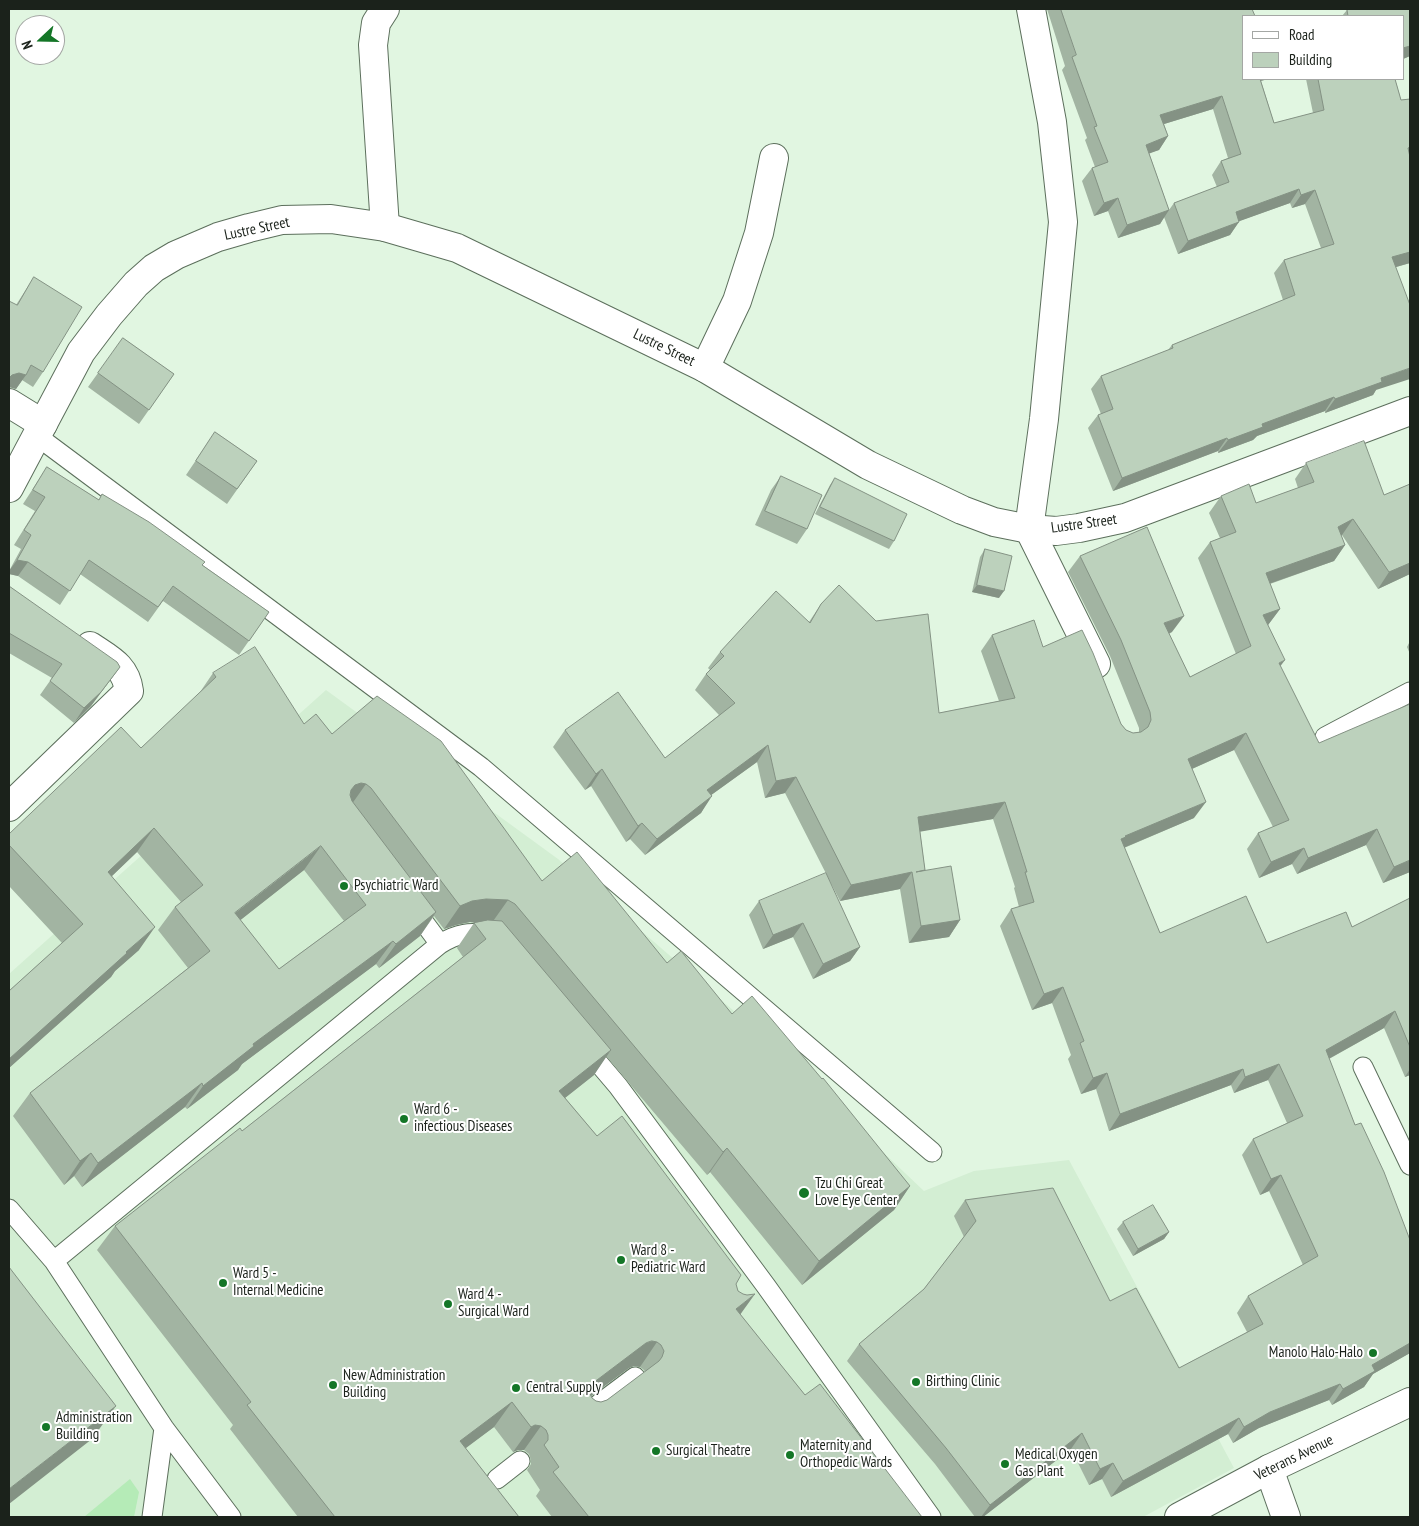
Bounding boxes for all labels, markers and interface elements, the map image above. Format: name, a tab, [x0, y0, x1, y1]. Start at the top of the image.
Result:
north arrow	[15, 15, 65, 65]
legend	[1242, 15, 1404, 80]
text: Road	[1289, 25, 1315, 44]
text: N	[17, 38, 37, 52]
text: Building	[1289, 50, 1332, 69]
street label: Lustre Street	[223, 213, 291, 245]
street label: Lustre Street	[630, 325, 698, 371]
street label: Lustre Street	[1050, 510, 1118, 538]
place label: Psychiatric Ward	[354, 877, 438, 895]
marker: Psychiatric Ward	[338, 880, 350, 892]
place label: Ward 6 - infectious Diseases	[414, 1101, 512, 1136]
marker: Ward 6 - infectious Diseases	[398, 1113, 410, 1125]
place label: Tzu Chi Great Love Eye Center	[815, 1175, 897, 1210]
marker: Tzu Chi Great Love Eye Center	[797, 1186, 811, 1200]
place label: Ward 8 - Pediatric Ward	[631, 1242, 705, 1277]
marker: Ward 8 - Pediatric Ward	[615, 1254, 627, 1266]
place label: Ward 5 - Internal Medicine	[233, 1265, 324, 1300]
marker: Ward 5 - Internal Medicine	[217, 1277, 229, 1289]
place label: Ward 4 - Surgical Ward	[458, 1286, 529, 1321]
marker: Ward 4 - Surgical Ward	[442, 1298, 454, 1310]
place label: Manolo Halo-Halo	[1269, 1344, 1363, 1362]
marker: Manolo Halo-Halo	[1367, 1347, 1379, 1359]
place label: New Administration Building	[343, 1367, 445, 1402]
place label: Birthing Clinic	[926, 1373, 1000, 1391]
marker: Birthing Clinic	[910, 1376, 922, 1388]
marker: New Administration Building	[327, 1379, 339, 1391]
place label: Central Supply	[526, 1379, 601, 1397]
marker: Central Supply	[510, 1382, 522, 1394]
place label: Administration Building	[56, 1409, 132, 1444]
marker: Administration Building	[40, 1421, 52, 1433]
street label: Veterans Avenue	[1252, 1431, 1336, 1485]
place label: Maternity and Orthopedic Wards	[800, 1437, 892, 1472]
place label: Surgical Theatre	[666, 1442, 751, 1460]
marker: Surgical Theatre	[650, 1445, 662, 1457]
place label: Medical Oxygen Gas Plant	[1015, 1446, 1097, 1481]
marker: Maternity and Orthopedic Wards	[784, 1449, 796, 1461]
marker: Medical Oxygen Gas Plant	[999, 1458, 1011, 1470]

